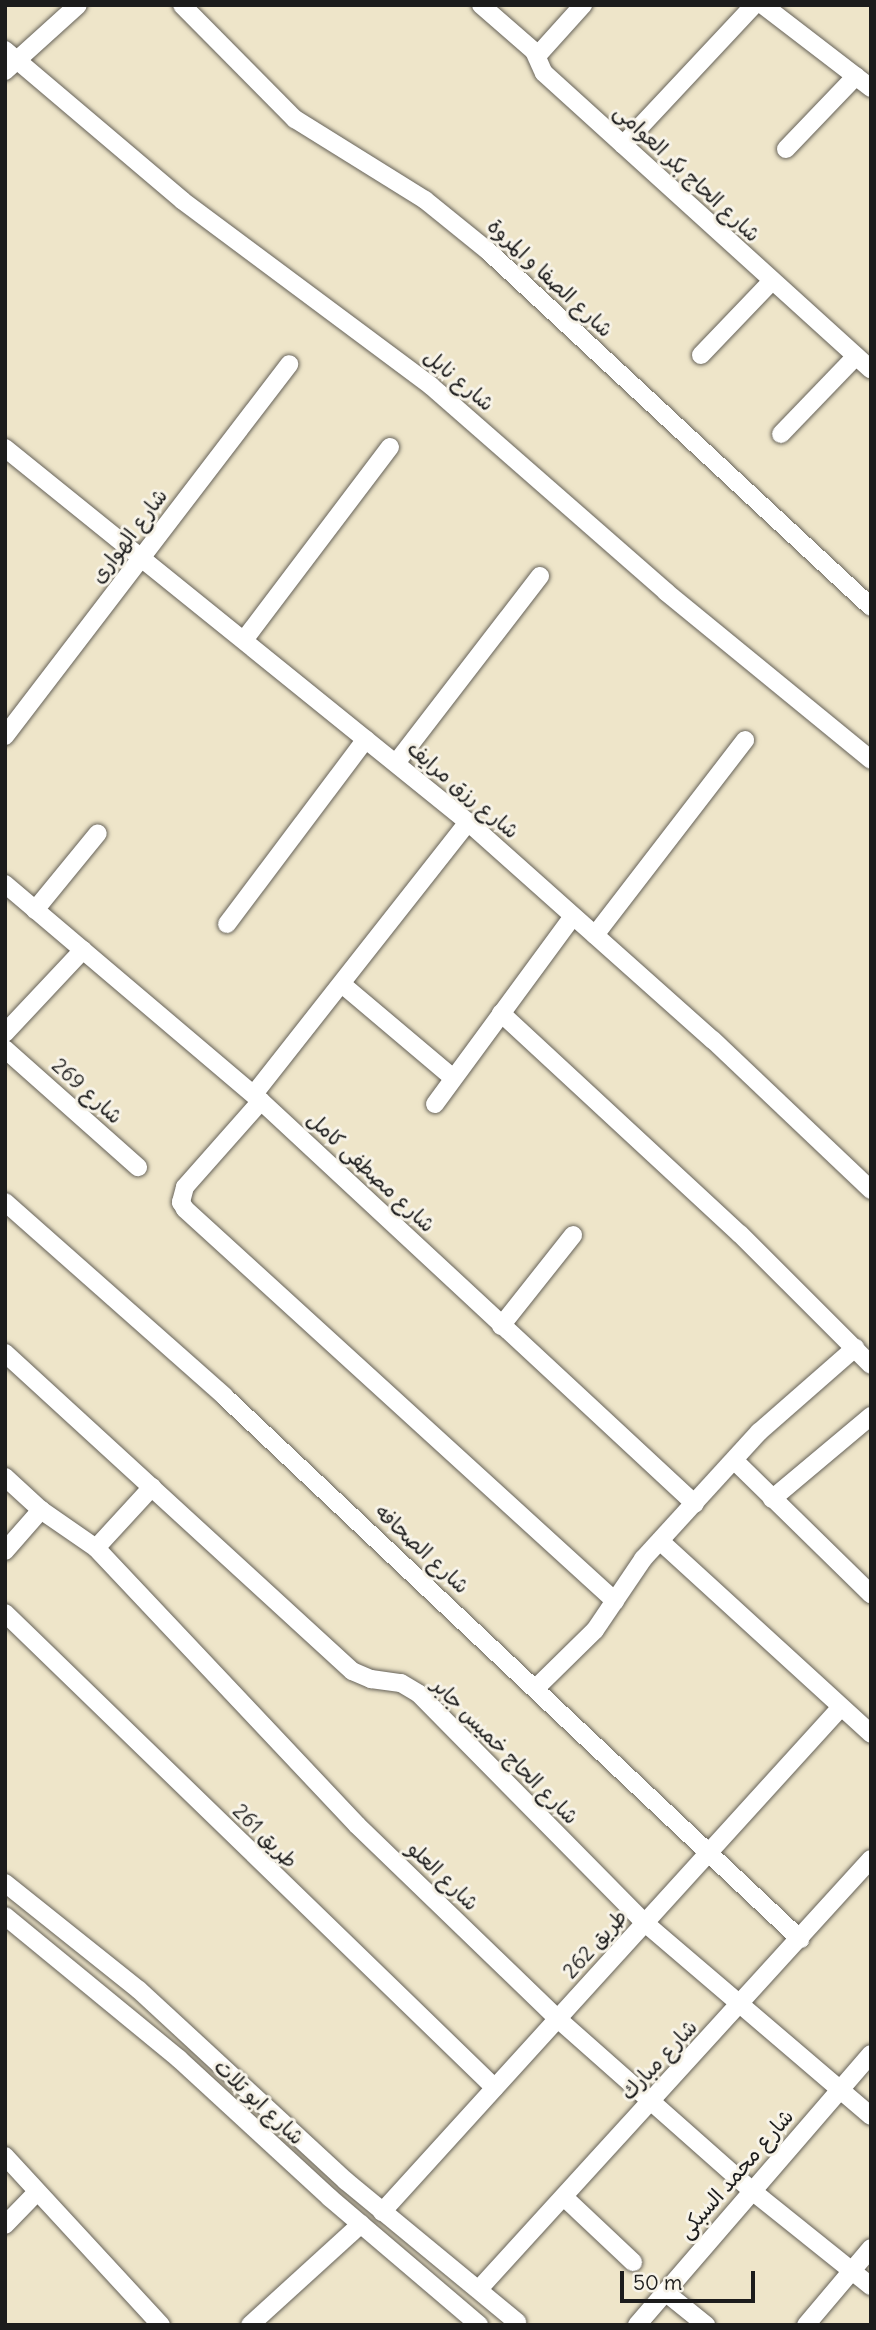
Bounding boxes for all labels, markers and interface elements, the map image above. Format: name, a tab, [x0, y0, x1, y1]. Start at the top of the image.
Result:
street label: شارع الحاج بكر العوامى	[609, 99, 765, 247]
street label: شارع الصفا و المروة	[482, 214, 618, 342]
street label: شارع نايل	[419, 344, 499, 416]
street label: شارع الهوارى	[85, 484, 173, 588]
street label: شارع رزق مرايف	[402, 736, 524, 844]
street label: شارع 269	[47, 1053, 127, 1129]
street label: شارع مصطفى كامل	[302, 1106, 440, 1238]
street label: شارع الصحافه	[370, 1499, 474, 1599]
street label: شارع الحاج خميس جابر	[427, 1673, 583, 1829]
street label: طريق 261	[227, 1798, 303, 1874]
street label: شارع العلو	[402, 1836, 484, 1916]
street label: طريق 262	[557, 1904, 633, 1984]
street label: شارع مبارك	[616, 2015, 702, 2105]
street label: شارع ابو تلات	[209, 2054, 309, 2150]
street label: شارع محمد السبكى	[673, 2104, 799, 2244]
scale bar	[624, 2256, 759, 2300]
text: 50 m	[633, 2269, 682, 2296]

